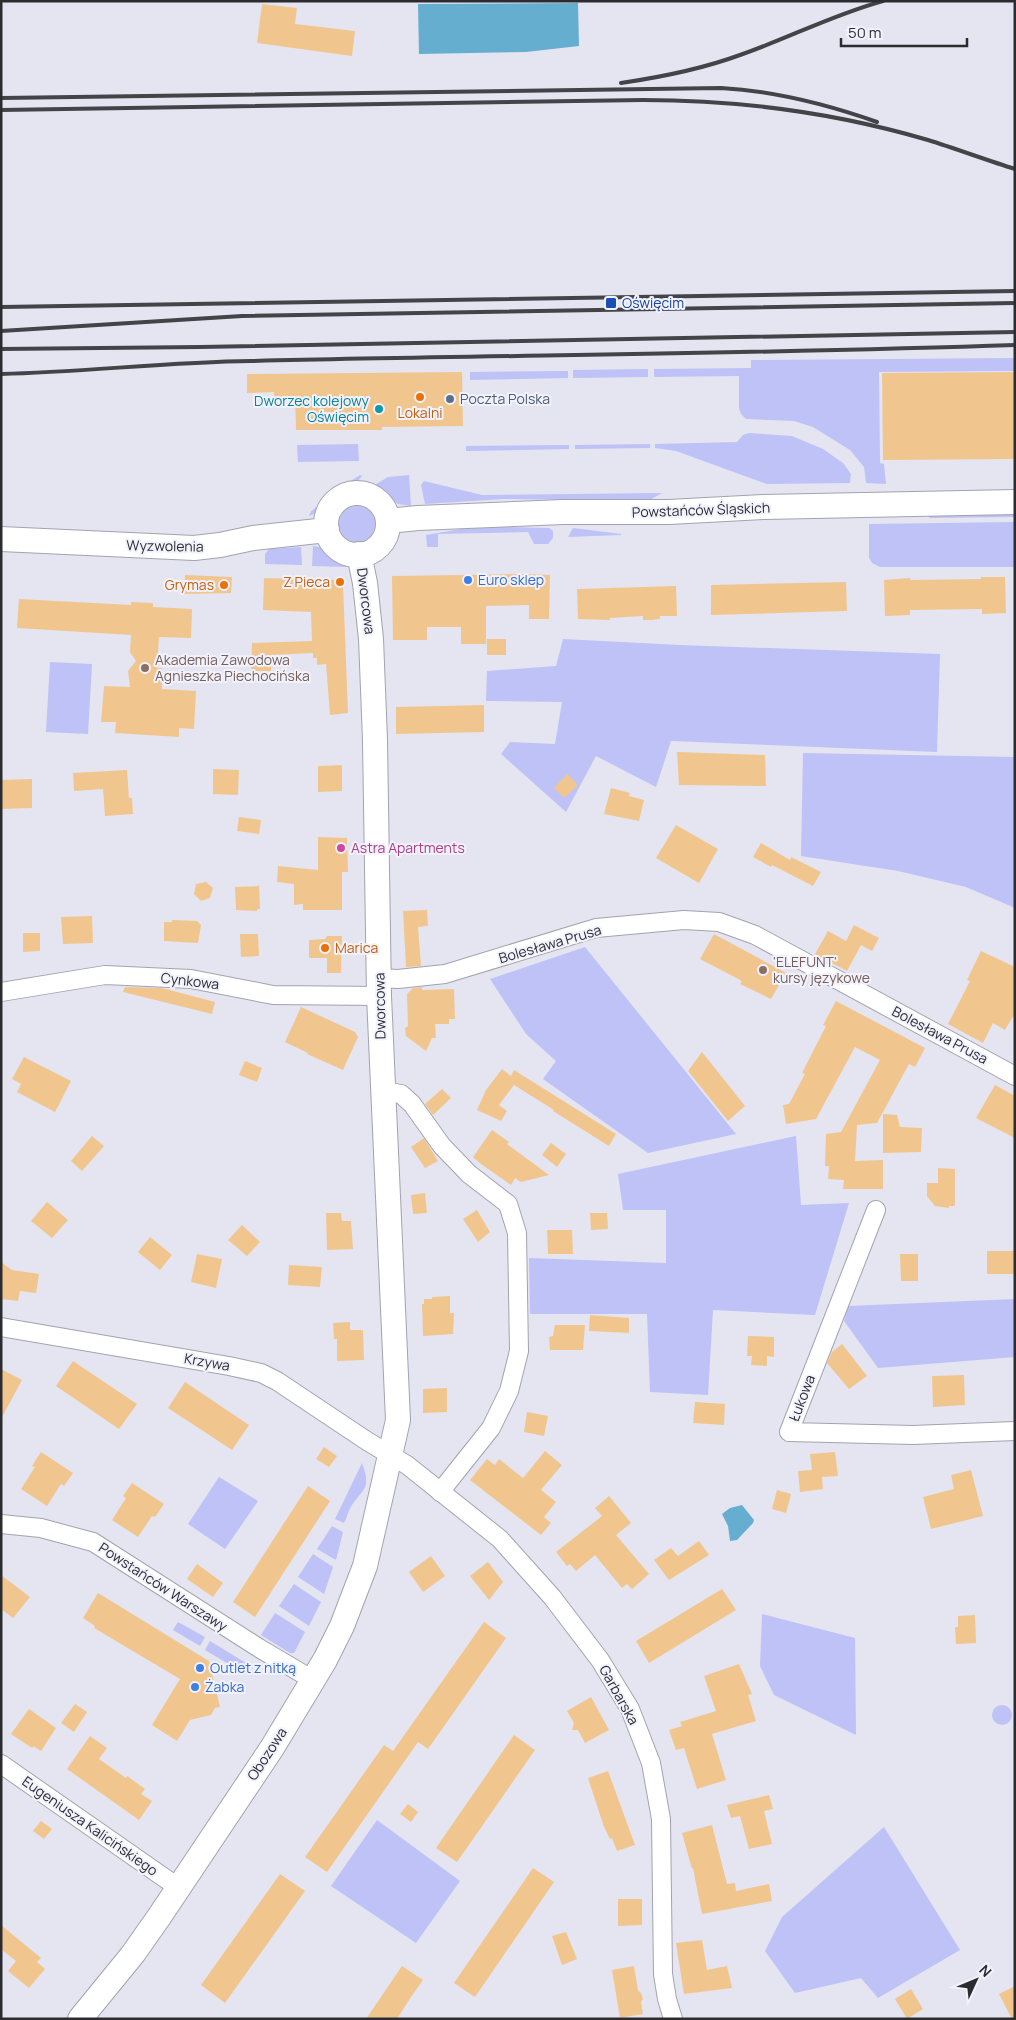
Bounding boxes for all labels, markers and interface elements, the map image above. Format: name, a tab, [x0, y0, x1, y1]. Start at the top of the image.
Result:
scale bar	[841, 15, 967, 47]
text: 50 m	[848, 22, 882, 43]
place label: Oświęcim	[622, 293, 684, 312]
marker: Oświęcim	[604, 296, 618, 310]
place label: Poczta Polska	[460, 389, 550, 408]
place label: Dworzec kolejowy Oświęcim	[254, 391, 370, 426]
marker: Lokalni	[414, 391, 426, 403]
marker: Poczta Polska	[444, 393, 456, 405]
marker: Dworzec kolejowy Oświęcim	[373, 403, 385, 415]
place label: Lokalni	[397, 403, 443, 422]
street label: Powstańców Śląskich	[632, 498, 770, 521]
street label: Wyzwolenia	[126, 535, 204, 556]
street label: Dworcowa	[353, 567, 380, 635]
place label: Euro sklep	[478, 570, 544, 589]
place label: Z Pieca	[283, 572, 330, 591]
marker: Euro sklep	[462, 574, 474, 586]
place label: Grymas	[165, 575, 214, 594]
marker: Z Pieca	[334, 576, 346, 588]
marker: Grymas	[218, 579, 230, 591]
place label: Akademia Zawodowa Agnieszka Piechocińska	[155, 650, 310, 685]
marker: Akademia Zawodowa Agnieszka Piechocińska	[139, 662, 151, 674]
place label: Astra Apartments	[351, 838, 465, 857]
marker: Astra Apartments	[335, 842, 347, 854]
street label: Bolesława Prusa	[496, 920, 603, 967]
place label: Marica	[335, 938, 378, 957]
marker: Marica	[319, 942, 331, 954]
place label: 'ELEFUNT' kursy językowe	[773, 952, 870, 987]
marker: 'ELEFUNT' kursy językowe	[757, 964, 769, 976]
street label: Cynkowa	[160, 968, 220, 994]
street label: Dworcowa	[369, 972, 390, 1040]
street label: Bolesława Prusa	[889, 1001, 991, 1068]
street label: Krzywa	[183, 1348, 231, 1375]
street label: Łukowa	[784, 1372, 819, 1424]
street label: Powstańców Warszawy	[95, 1538, 232, 1636]
place label: Outlet z nitką	[210, 1658, 296, 1677]
street label: Garbarska	[595, 1661, 644, 1728]
marker: Outlet z nitką	[194, 1662, 206, 1674]
place label: Żabka	[205, 1677, 244, 1696]
marker: Żabka	[189, 1681, 201, 1693]
street label: Obozowa	[242, 1724, 291, 1784]
street label: Eugeniusza Kalicińskiego	[19, 1772, 162, 1880]
north arrow	[951, 1955, 1001, 2005]
text: N	[975, 1960, 996, 1981]

